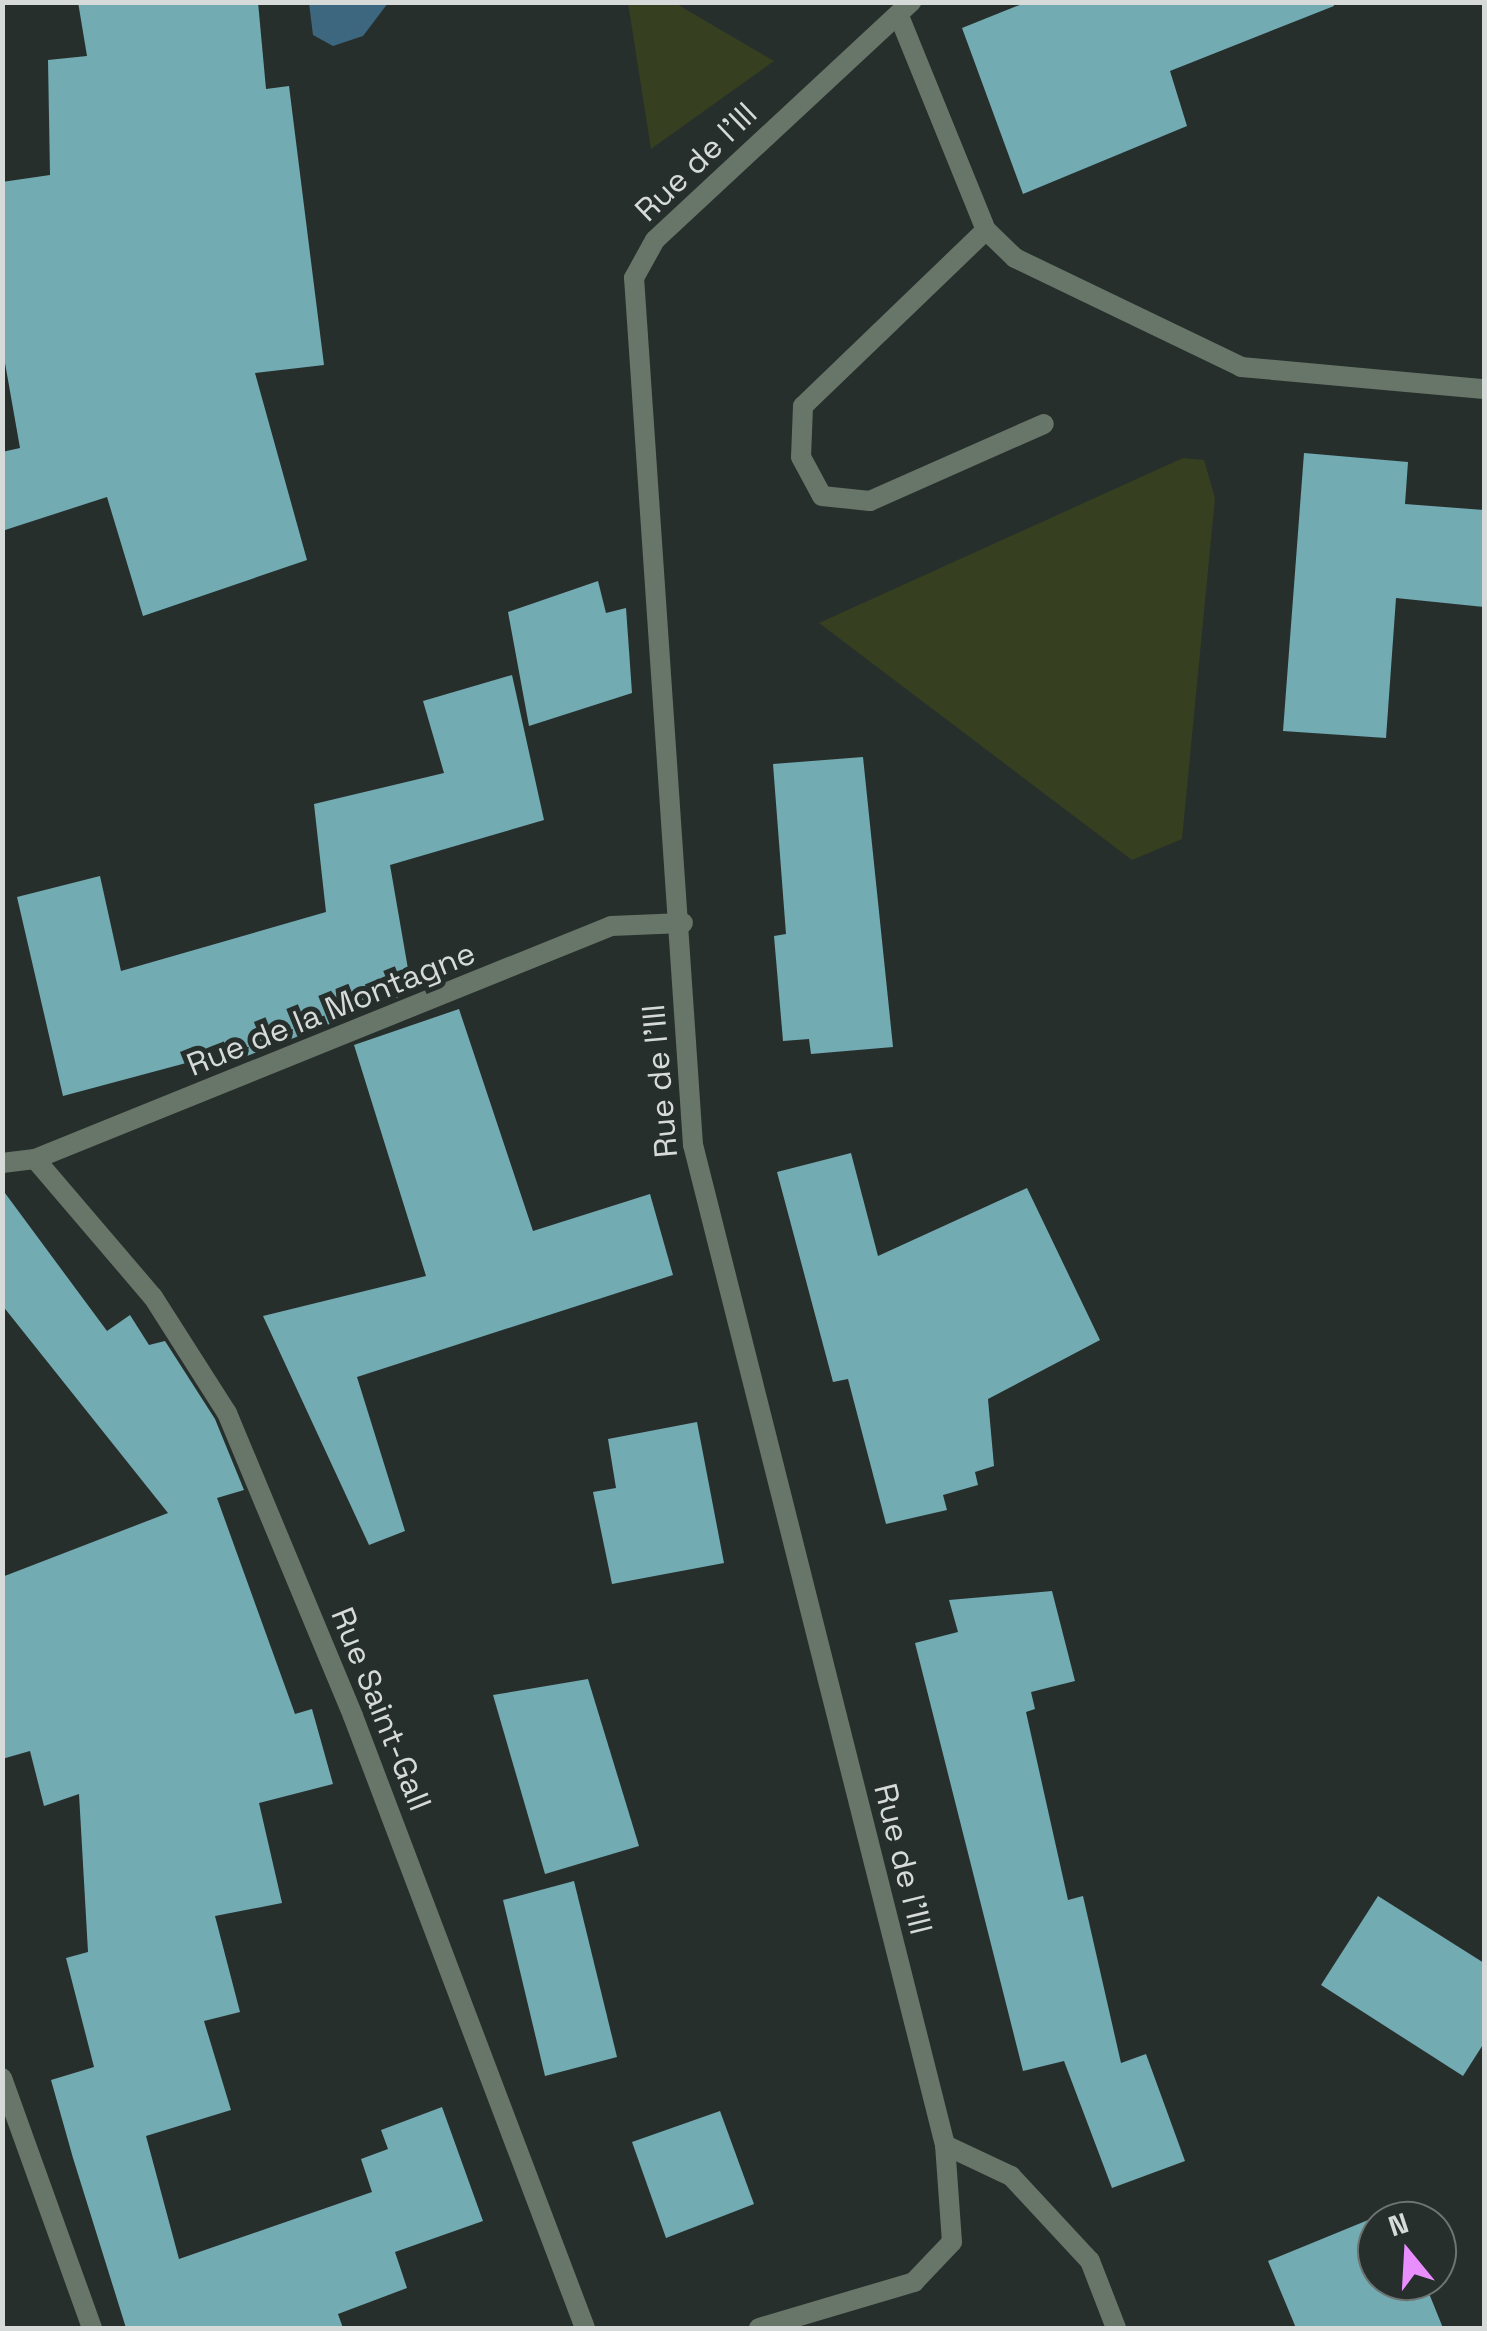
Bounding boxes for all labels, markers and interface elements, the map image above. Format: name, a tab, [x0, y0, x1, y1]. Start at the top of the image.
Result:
street label: Rue de l'Ill	[627, 95, 765, 229]
street label: Rue de la Montagne	[181, 934, 481, 1084]
street label: Rue de l'Ill	[634, 1003, 686, 1159]
street label: Rue Saint-Gall	[323, 1602, 439, 1816]
street label: Rue de l'Ill	[866, 1780, 940, 1938]
north arrow	[1357, 2201, 1457, 2301]
text: N	[1384, 2204, 1413, 2244]

